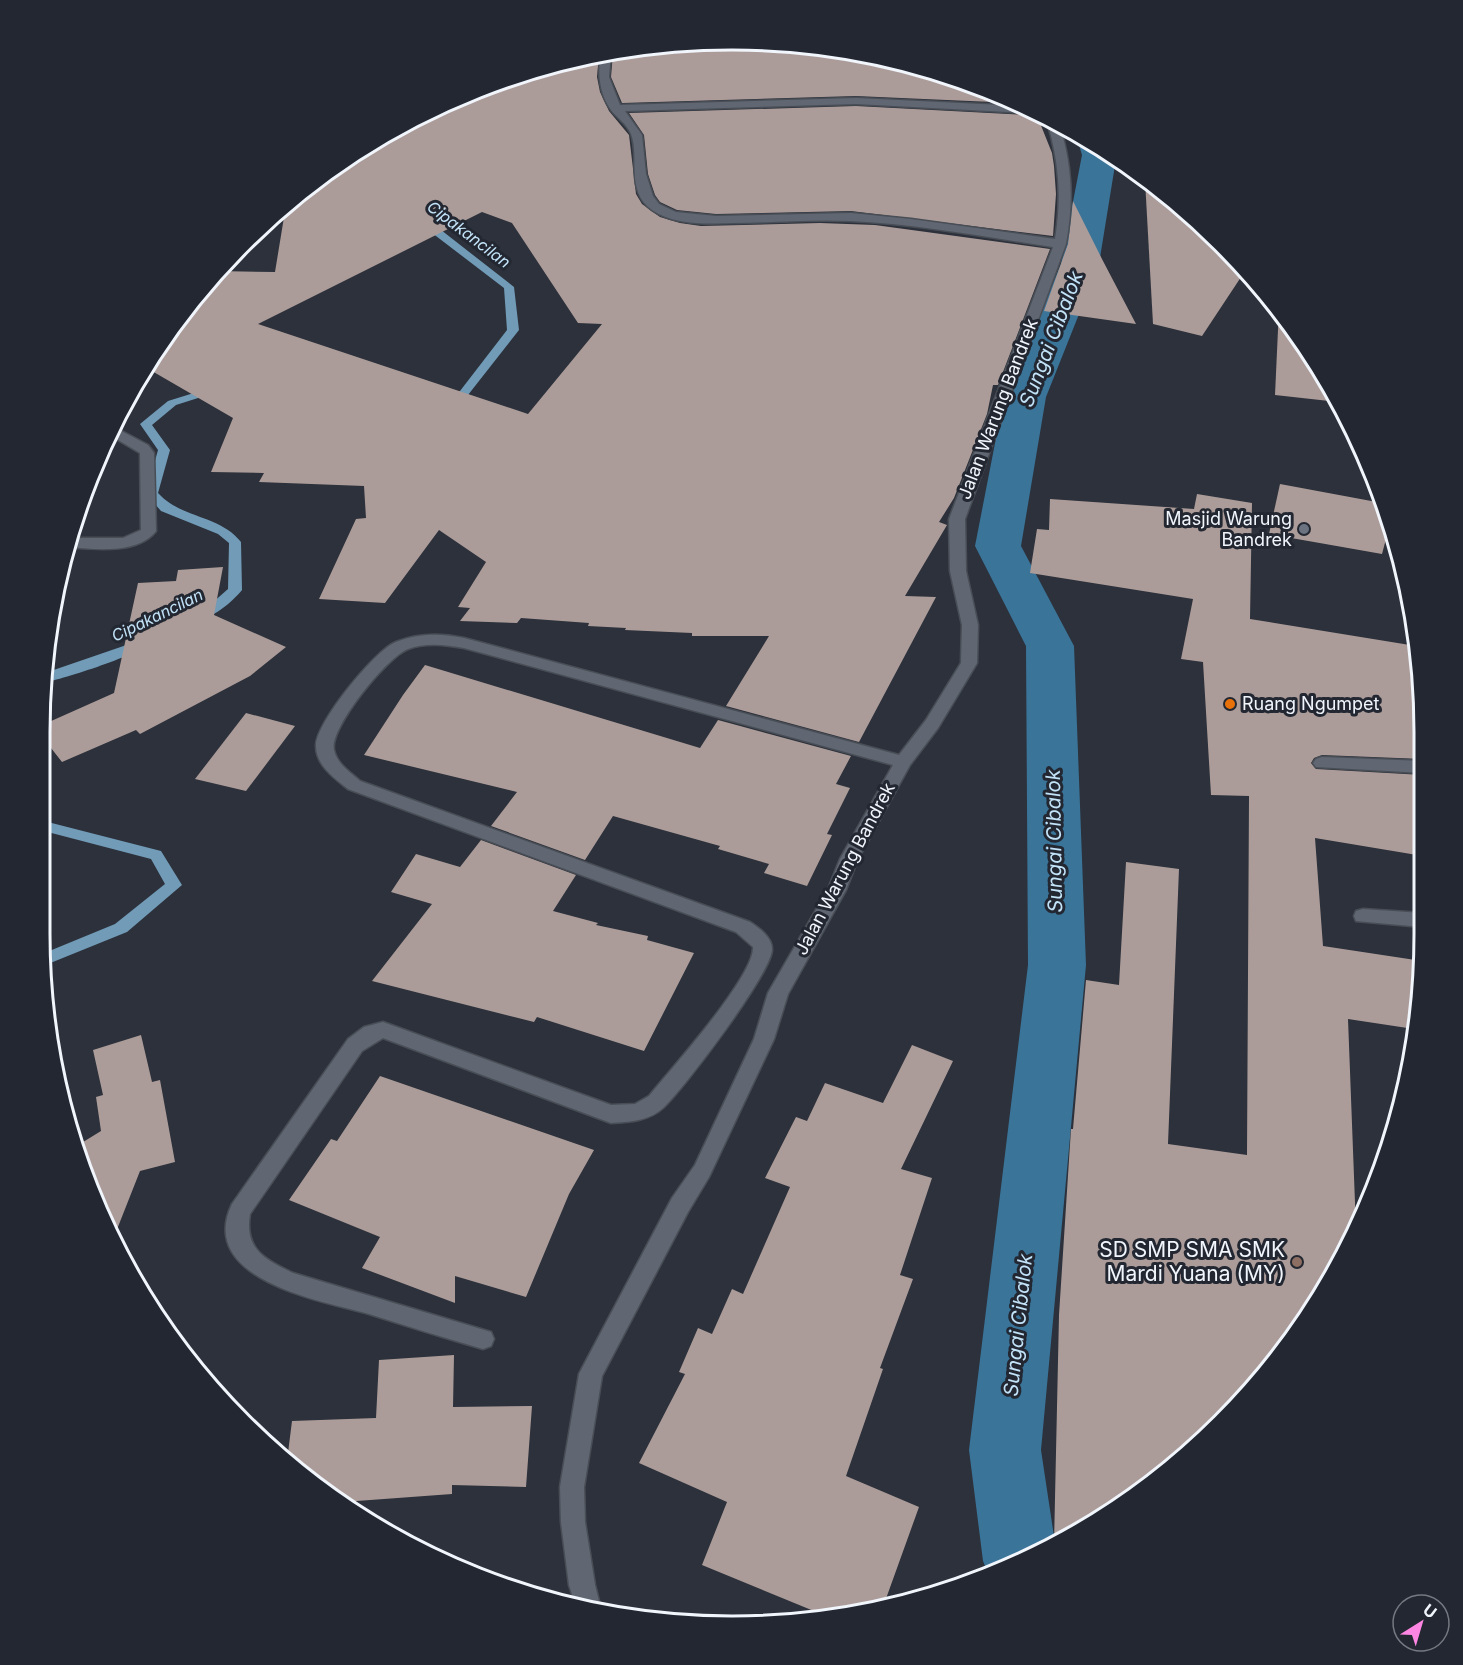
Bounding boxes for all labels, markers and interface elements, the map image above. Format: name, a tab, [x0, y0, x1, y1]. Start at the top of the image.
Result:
water label: Cipakancilan	[423, 196, 515, 272]
water label: Sungai Cibalok	[1014, 267, 1088, 410]
street label: Jalan Warung Bandrek	[953, 315, 1042, 502]
place label: Masjid Warung Bandrek	[1165, 508, 1292, 550]
marker: Masjid Warung Bandrek	[1297, 522, 1311, 536]
water label: Cipakancilan	[108, 584, 206, 646]
place label: Ruang Ngumpet	[1242, 693, 1380, 714]
marker: Ruang Ngumpet	[1223, 697, 1237, 711]
water label: Sungai Cibalok	[1041, 768, 1067, 913]
street label: Jalan Warung Bandrek	[790, 779, 899, 958]
place label: SD SMP SMA SMK Mardi Yuana (MY)	[1099, 1237, 1285, 1286]
water label: Sungai Cibalok	[999, 1251, 1038, 1398]
marker: SD SMP SMA SMK Mardi Yuana (MY)	[1290, 1255, 1304, 1269]
north arrow	[1391, 1593, 1451, 1653]
text: U	[1419, 1600, 1441, 1623]

